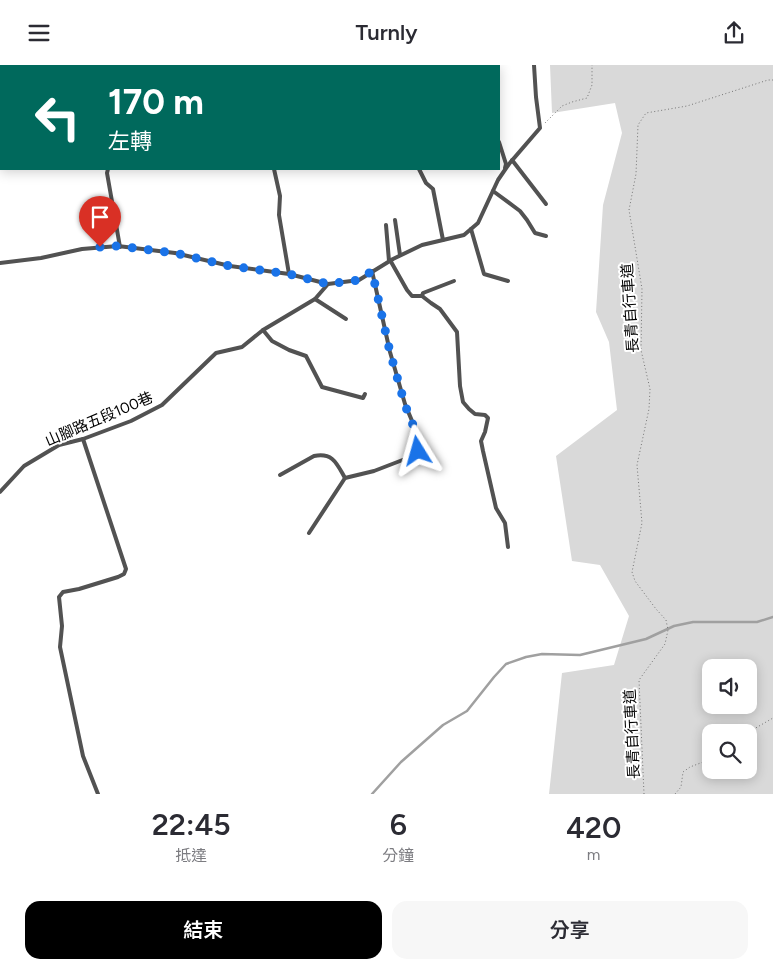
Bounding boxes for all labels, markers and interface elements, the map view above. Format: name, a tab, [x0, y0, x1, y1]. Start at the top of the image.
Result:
icon: menu	[25, 19, 53, 47]
text: Turnly	[356, 19, 417, 46]
icon: share	[720, 19, 748, 47]
text: 170 m	[108, 81, 204, 123]
icon: left	[25, 85, 90, 150]
text: 左轉	[108, 128, 152, 155]
pin	[79, 196, 121, 247]
icon: arrive	[86, 203, 114, 231]
street label: 長青自行車道	[618, 262, 642, 354]
street label: 山腳路五段100巷	[42, 388, 156, 450]
position arrow	[391, 424, 443, 476]
map controls	[702, 659, 757, 779]
button: sound	[702, 659, 757, 714]
street label: 長青自行車道	[621, 689, 643, 779]
button: search	[702, 724, 757, 779]
text: 22:45	[152, 806, 231, 843]
text: 6	[390, 806, 407, 843]
text: 420	[566, 809, 621, 846]
text: m	[587, 845, 600, 864]
text: 抵達	[175, 846, 207, 865]
text: 分鐘	[382, 846, 414, 865]
button: 結束	[25, 901, 382, 959]
button: 分享	[392, 901, 748, 959]

